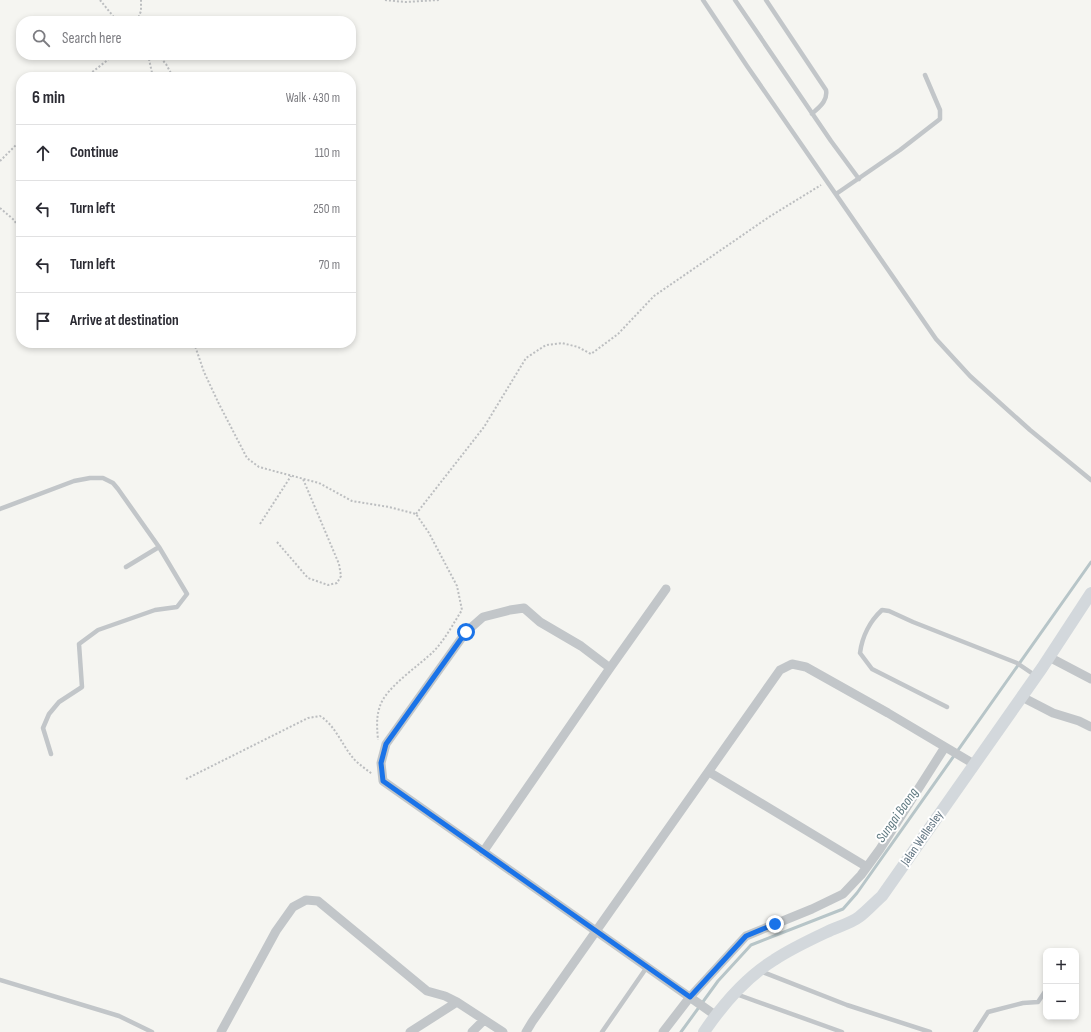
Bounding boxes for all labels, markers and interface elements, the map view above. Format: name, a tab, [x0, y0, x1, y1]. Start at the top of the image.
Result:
search box	[16, 16, 356, 60]
icon: search	[30, 27, 52, 49]
text: Search here	[62, 29, 122, 48]
text: 6 min	[32, 88, 65, 108]
text: Walk · 430 m	[286, 90, 340, 106]
icon: ahead	[32, 142, 54, 164]
text: Continue	[70, 143, 119, 162]
text: 110 m	[315, 145, 340, 161]
icon: left	[32, 198, 54, 220]
text: Turn left	[70, 199, 115, 218]
text: 250 m	[313, 201, 340, 217]
icon: left	[32, 254, 54, 276]
text: Turn left	[70, 255, 115, 274]
text: 70 m	[319, 257, 340, 273]
icon: arrive	[32, 310, 54, 332]
text: Arrive at destination	[70, 311, 179, 330]
route start	[457, 623, 475, 641]
water label: Sungai Baong	[872, 784, 922, 846]
street label: Jalan Wellesley	[897, 807, 947, 869]
route end	[766, 915, 784, 933]
map controls	[1043, 948, 1079, 1020]
button: +	[1043, 948, 1079, 984]
button: −	[1043, 984, 1079, 1020]

